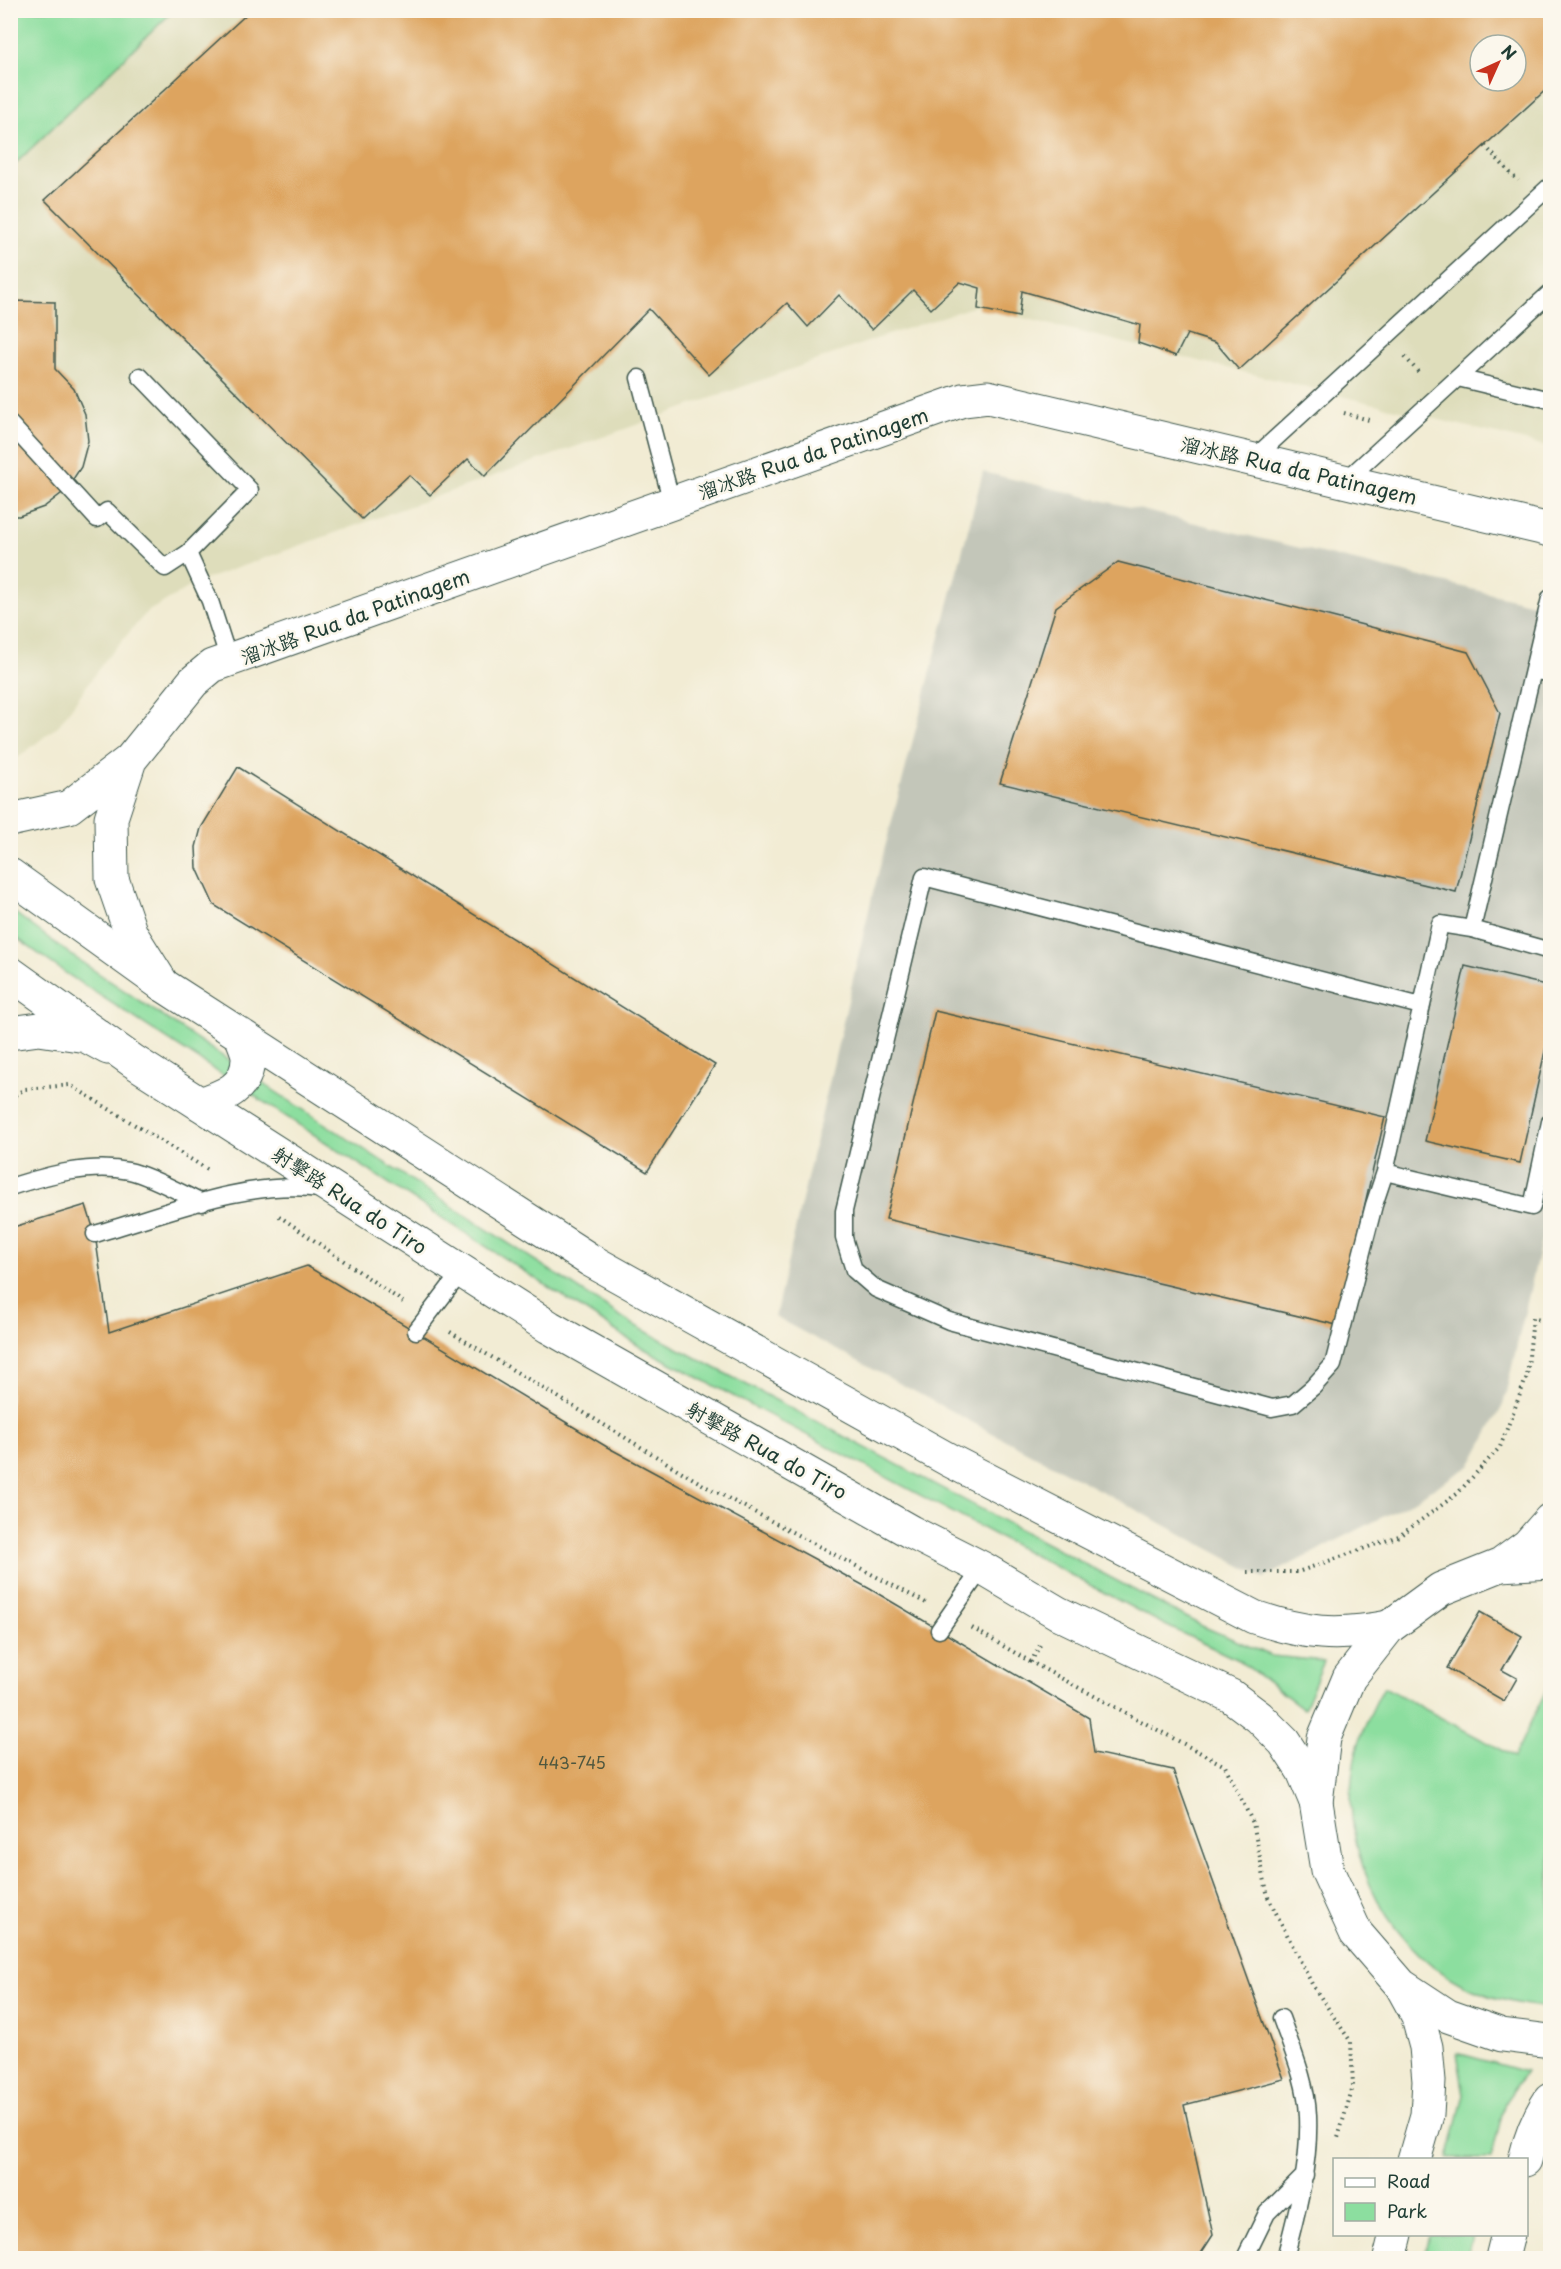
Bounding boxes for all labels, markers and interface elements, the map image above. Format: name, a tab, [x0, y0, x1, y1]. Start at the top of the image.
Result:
north arrow	[1468, 33, 1528, 93]
text: N	[1496, 39, 1522, 65]
street label: 溜冰路 Rua da Patinagem	[694, 399, 932, 507]
street label: 溜冰路 Rua da Patinagem	[1178, 428, 1420, 512]
street label: 溜冰路 Rua da Patinagem	[236, 561, 474, 671]
street label: 射擊路 Rua do Tiro	[267, 1139, 433, 1261]
street label: 射擊路 Rua do Tiro	[681, 1393, 853, 1507]
house number: 443-745	[538, 1750, 606, 1774]
legend	[1333, 2158, 1528, 2236]
text: Road	[1387, 2167, 1431, 2194]
text: Park	[1387, 2197, 1427, 2224]

